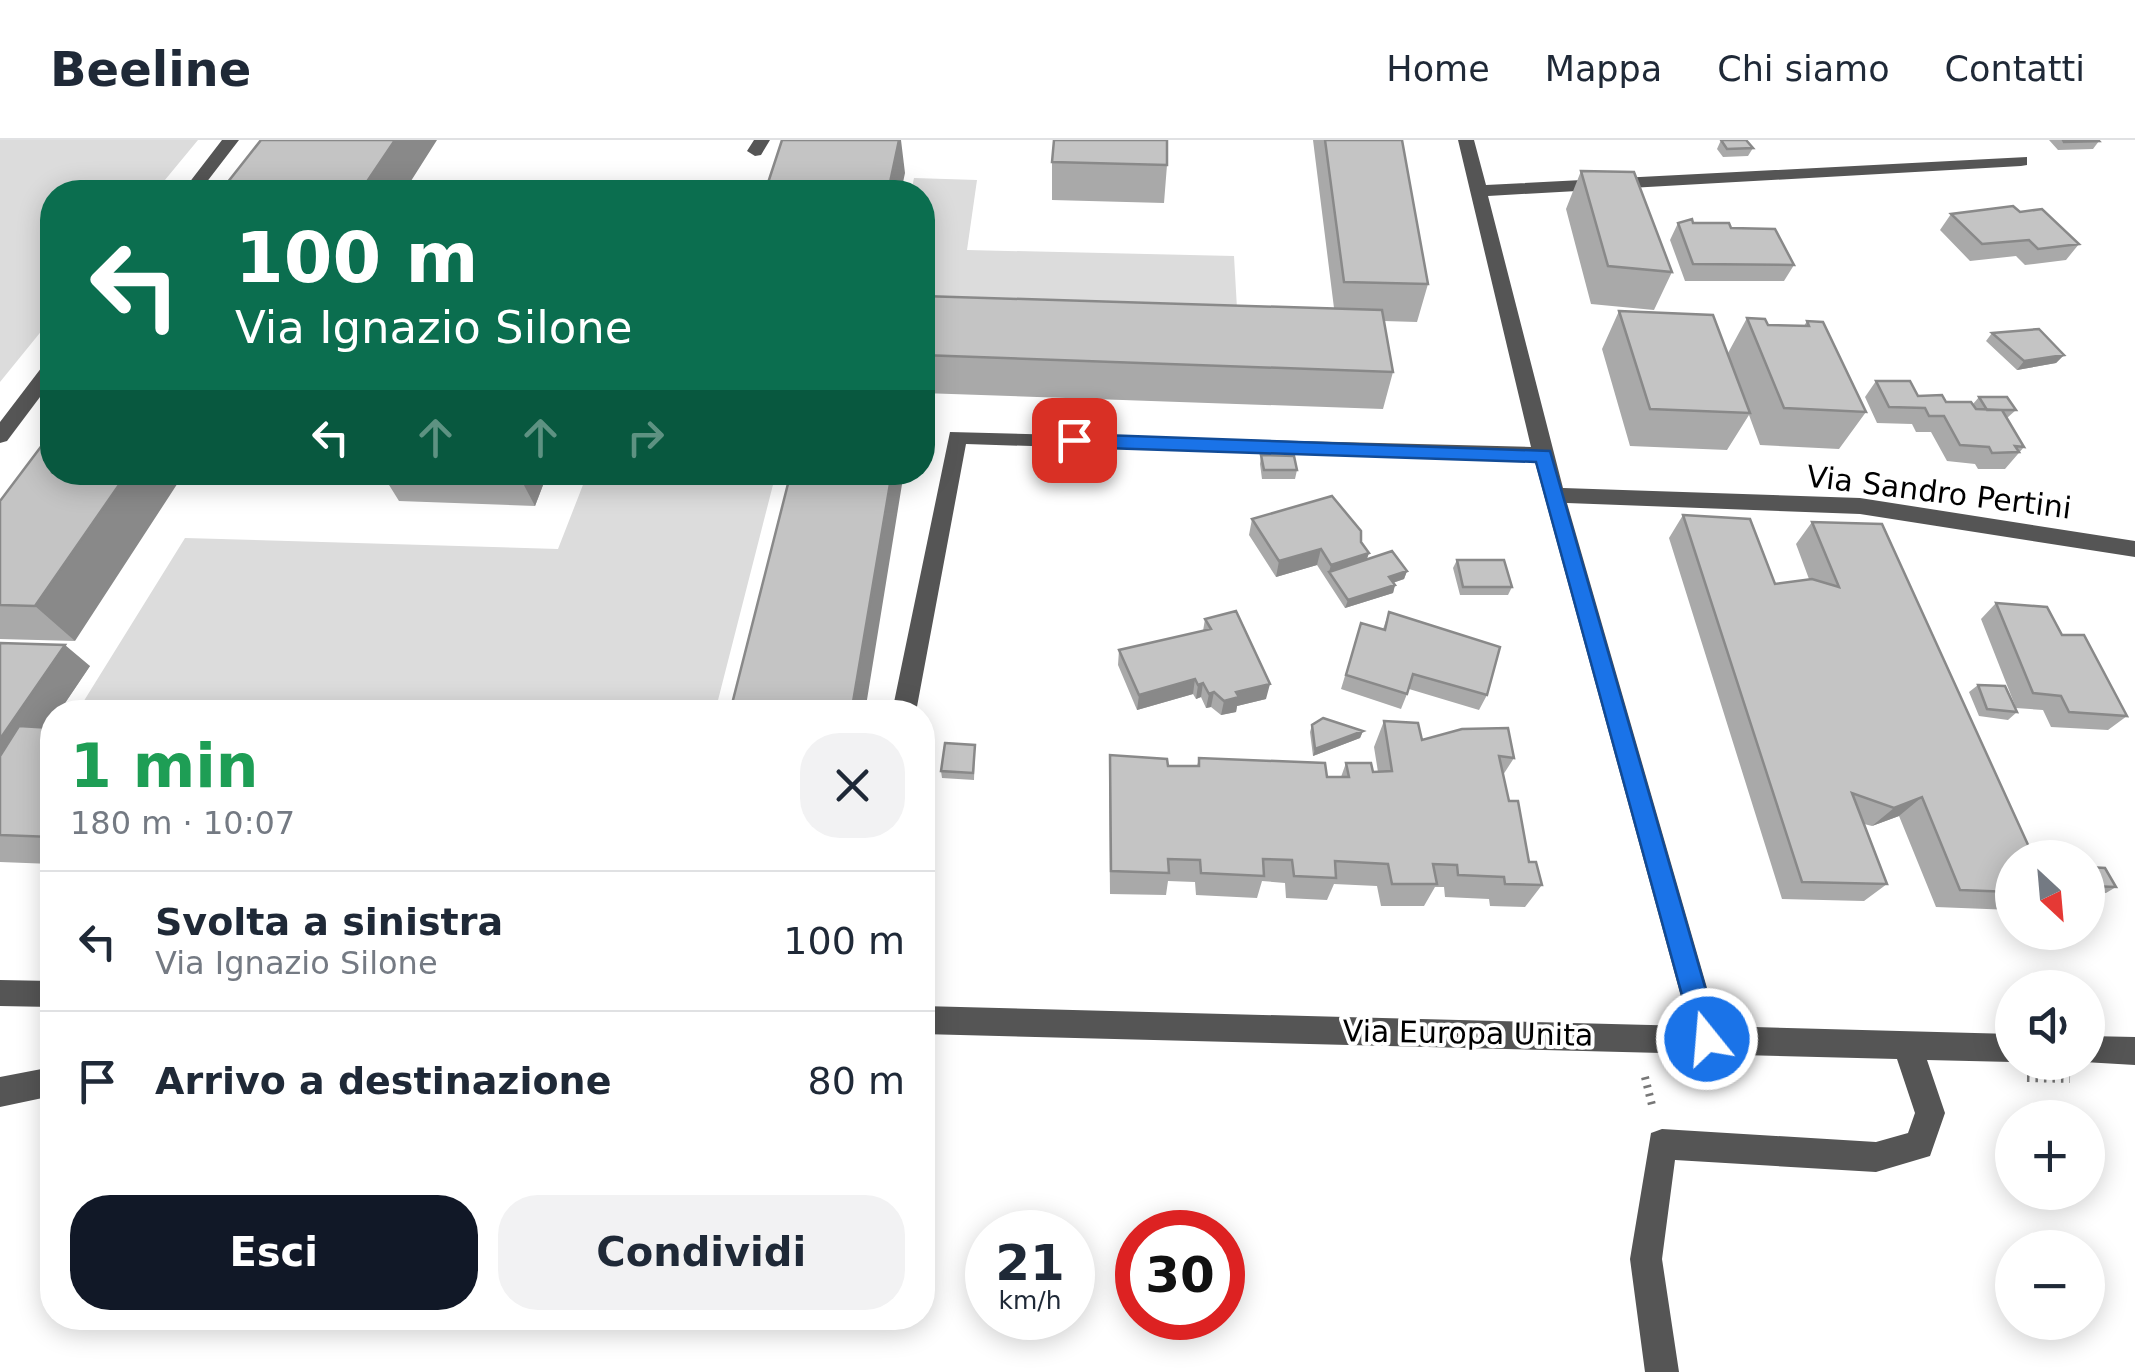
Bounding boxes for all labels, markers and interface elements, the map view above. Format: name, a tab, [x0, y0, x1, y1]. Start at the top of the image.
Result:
text: Beeline	[50, 41, 251, 97]
text: Home	[1386, 49, 1490, 89]
text: Mappa	[1545, 49, 1662, 89]
text: Chi siamo	[1717, 49, 1890, 89]
text: Contatti	[1945, 49, 2085, 89]
text: 100 m	[235, 217, 478, 299]
icon: left	[70, 220, 200, 350]
text: Via Ignazio Silone	[235, 301, 632, 354]
pin	[1032, 398, 1117, 483]
icon: left	[303, 410, 358, 465]
icon: ahead	[408, 410, 463, 465]
icon: ahead	[513, 410, 568, 465]
icon: right	[618, 410, 673, 465]
icon: arrive	[1047, 413, 1102, 468]
street label: Via Sandro Pertini	[1805, 458, 2073, 526]
text: 1 min	[70, 731, 258, 801]
button: close	[800, 733, 905, 838]
text: 180 m · 10:07	[70, 804, 295, 842]
north arrow	[1995, 840, 2105, 950]
map controls	[1995, 840, 2105, 1340]
text: Svolta a sinistra	[155, 900, 503, 944]
icon: left	[70, 914, 125, 969]
text: 100 m	[783, 919, 905, 963]
text: Via Ignazio Silone	[155, 944, 438, 982]
button: sound	[1995, 970, 2105, 1080]
position arrow	[1655, 987, 1759, 1091]
street label: Via Europa Unita	[1342, 1013, 1594, 1053]
icon: arrive	[70, 1054, 125, 1109]
text: Arrivo a destinazione	[155, 1059, 611, 1103]
text: 80 m	[808, 1059, 905, 1103]
button: +	[1995, 1100, 2105, 1210]
button: Esci	[70, 1195, 478, 1310]
button: Condividi	[498, 1195, 905, 1310]
speed limit sign: 30	[1115, 1210, 1245, 1340]
button: −	[1995, 1230, 2105, 1340]
text: 21	[995, 1234, 1065, 1292]
text: km/h	[998, 1286, 1062, 1315]

